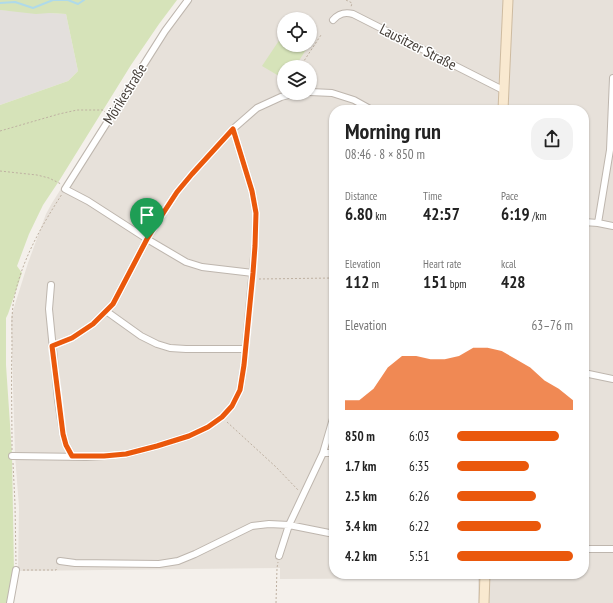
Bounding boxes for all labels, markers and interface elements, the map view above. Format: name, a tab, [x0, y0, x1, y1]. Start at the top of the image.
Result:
map controls	[277, 12, 317, 100]
button: locate	[277, 12, 317, 52]
street label: Lausitzer Straße	[377, 19, 460, 74]
street label: Mörikestraße	[98, 60, 151, 128]
button: layers	[277, 60, 317, 100]
text: Morning run	[345, 117, 441, 145]
button: share	[531, 118, 573, 160]
text: 08:46 · 8 × 850 m	[345, 146, 425, 163]
text: Distance	[345, 189, 377, 203]
text: Time	[423, 189, 442, 203]
text: Pace	[501, 189, 518, 203]
pin	[130, 198, 164, 239]
text: 6.80	[345, 203, 373, 225]
text: 42:57	[423, 203, 460, 225]
text: 6:19	[501, 203, 530, 225]
icon: arrive	[136, 204, 158, 226]
text: km	[373, 209, 387, 223]
text: /km	[530, 209, 547, 223]
text: Elevation	[345, 257, 380, 271]
text: Heart rate	[423, 257, 461, 271]
text: kcal	[501, 257, 516, 271]
text: 112	[345, 271, 369, 293]
text: 151	[423, 271, 447, 293]
text: 428	[501, 271, 525, 293]
text: m	[369, 277, 379, 291]
text: bpm	[447, 277, 466, 291]
text: Elevation	[345, 317, 387, 334]
text: 63–76 m	[531, 317, 573, 334]
text: 850 m	[345, 428, 375, 445]
text: 6:03	[409, 428, 429, 445]
text: 1.7 km	[345, 458, 376, 475]
text: 6:35	[409, 458, 429, 475]
text: 2.5 km	[345, 488, 377, 505]
text: 6:26	[409, 488, 429, 505]
text: 3.4 km	[345, 518, 377, 535]
text: 6:22	[409, 518, 429, 535]
text: 4.2 km	[345, 548, 377, 565]
text: 5:51	[409, 548, 429, 565]

